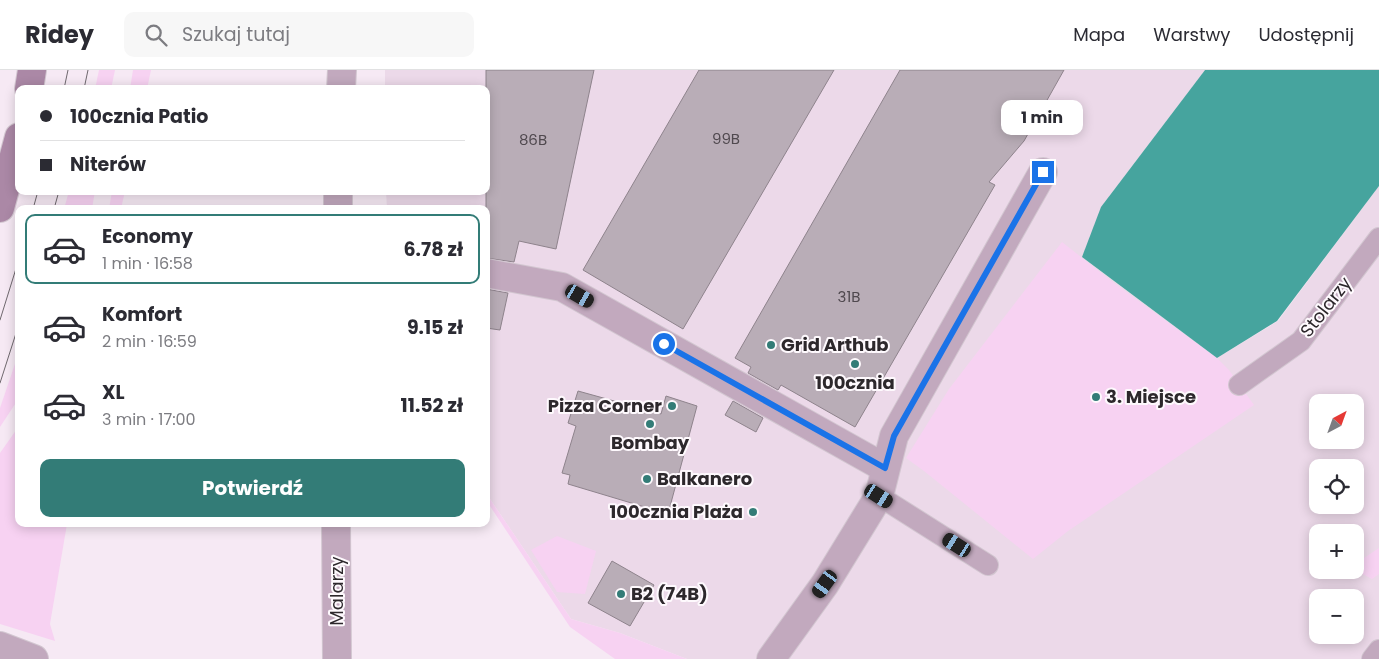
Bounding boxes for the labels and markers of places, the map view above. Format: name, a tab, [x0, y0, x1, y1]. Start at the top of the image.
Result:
place label: Grid Arthub	[781, 332, 889, 357]
marker: Grid Arthub	[765, 339, 777, 351]
marker: 100cznia	[849, 358, 861, 370]
place label: 100cznia	[815, 370, 895, 395]
place label: 3. Miejsce	[1106, 384, 1196, 409]
marker: 3. Miejsce	[1090, 391, 1102, 403]
place label: Pizza Corner	[548, 393, 662, 418]
marker: Pizza Corner	[666, 400, 678, 412]
marker: Bombay	[644, 418, 656, 430]
place label: Bombay	[611, 430, 690, 455]
place label: Balkanero	[657, 466, 752, 491]
marker: Balkanero	[641, 473, 653, 485]
place label: 100cznia Plaża	[610, 499, 743, 524]
marker: 100cznia Plaża	[747, 506, 759, 518]
place label: B2 (74B)	[631, 581, 708, 606]
marker: B2 (74B)	[615, 588, 627, 600]

